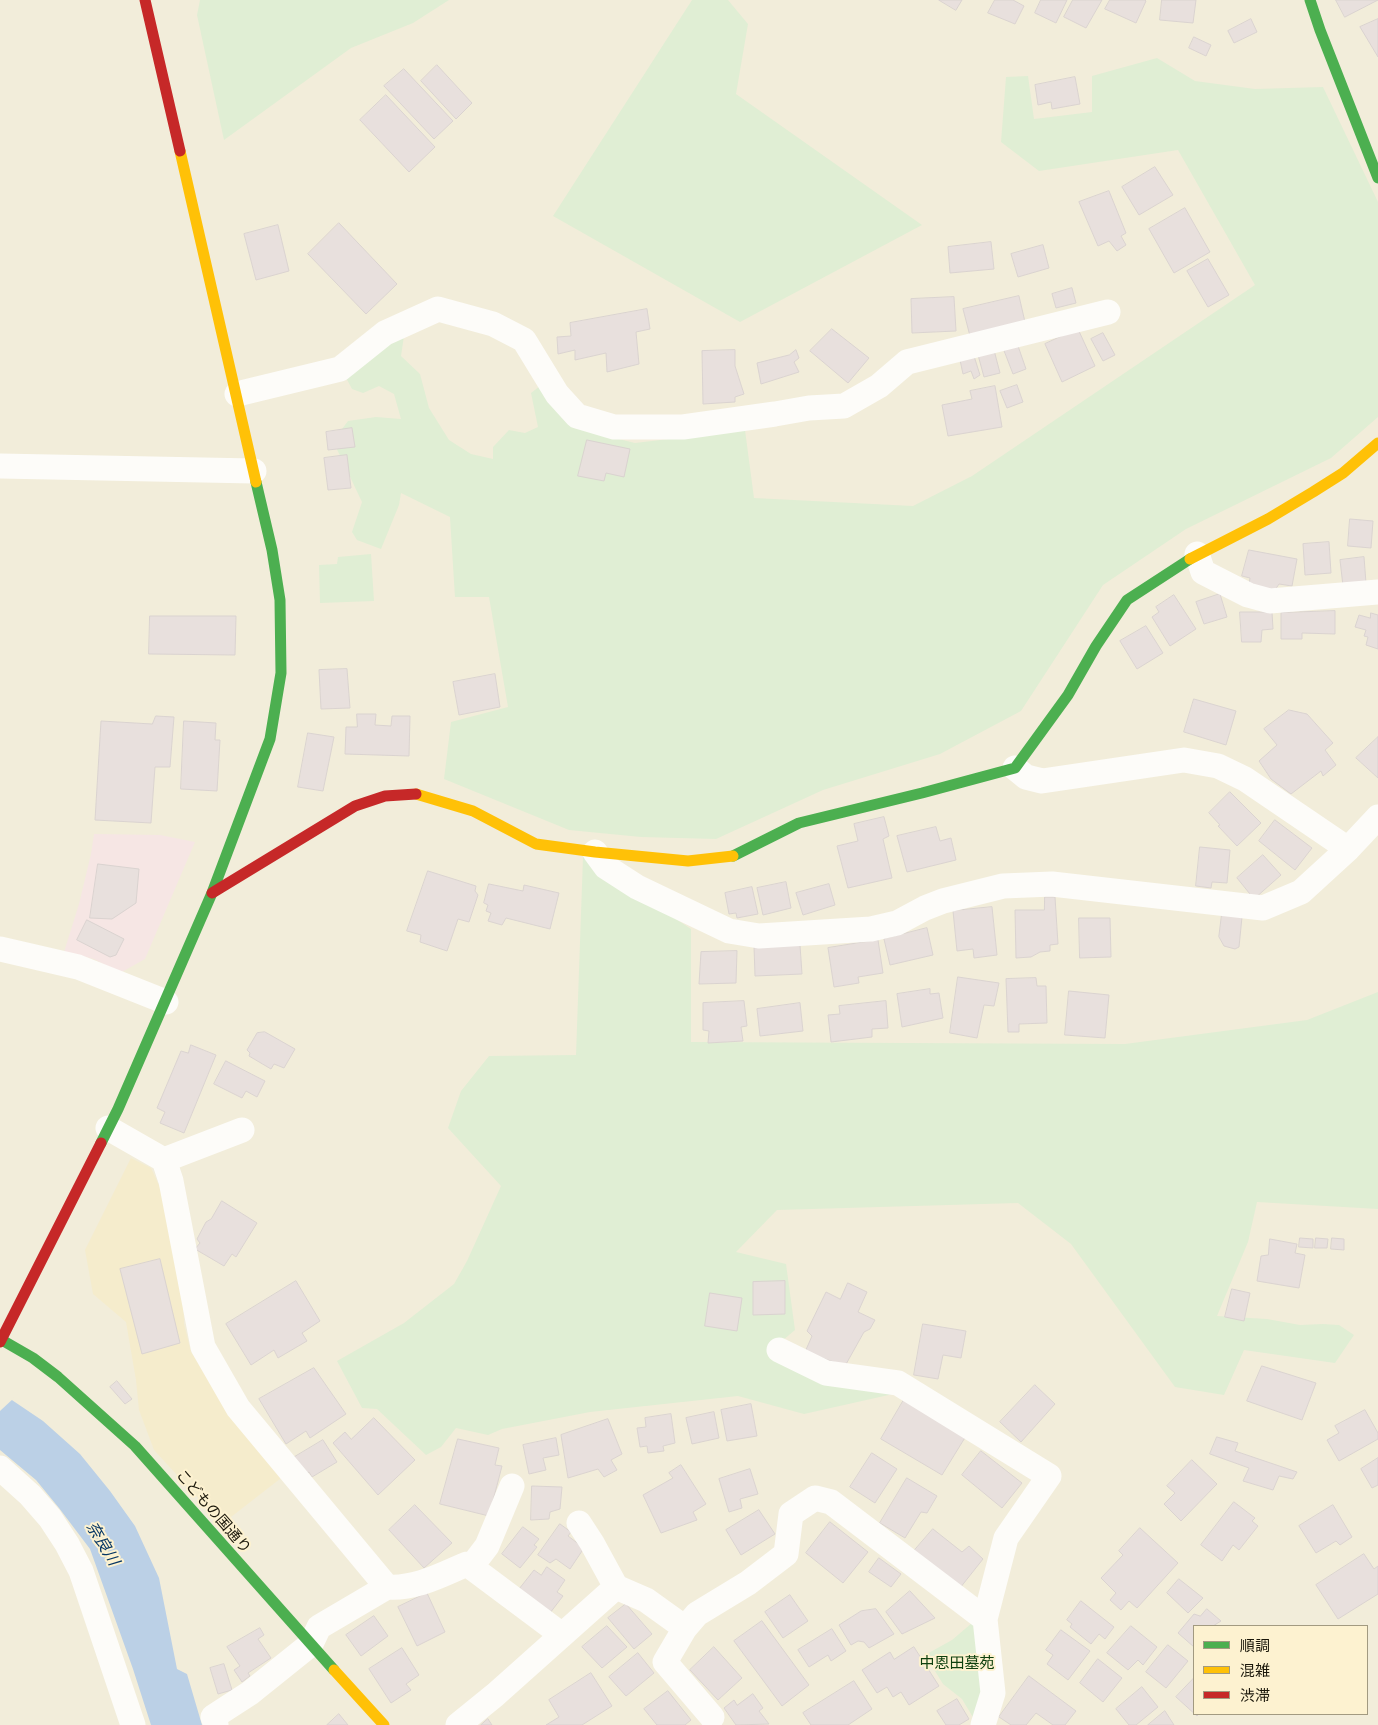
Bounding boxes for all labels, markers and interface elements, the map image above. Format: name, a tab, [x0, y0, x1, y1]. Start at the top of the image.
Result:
street label: こどもの国通り	[172, 1466, 254, 1558]
water label: 奈良川	[81, 1518, 123, 1570]
legend	[1193, 1625, 1368, 1715]
text: 順調	[1240, 1635, 1270, 1656]
park label: 中恩田墓苑	[920, 1655, 994, 1673]
text: 混雑	[1240, 1660, 1270, 1681]
text: 渋滞	[1240, 1685, 1270, 1706]

